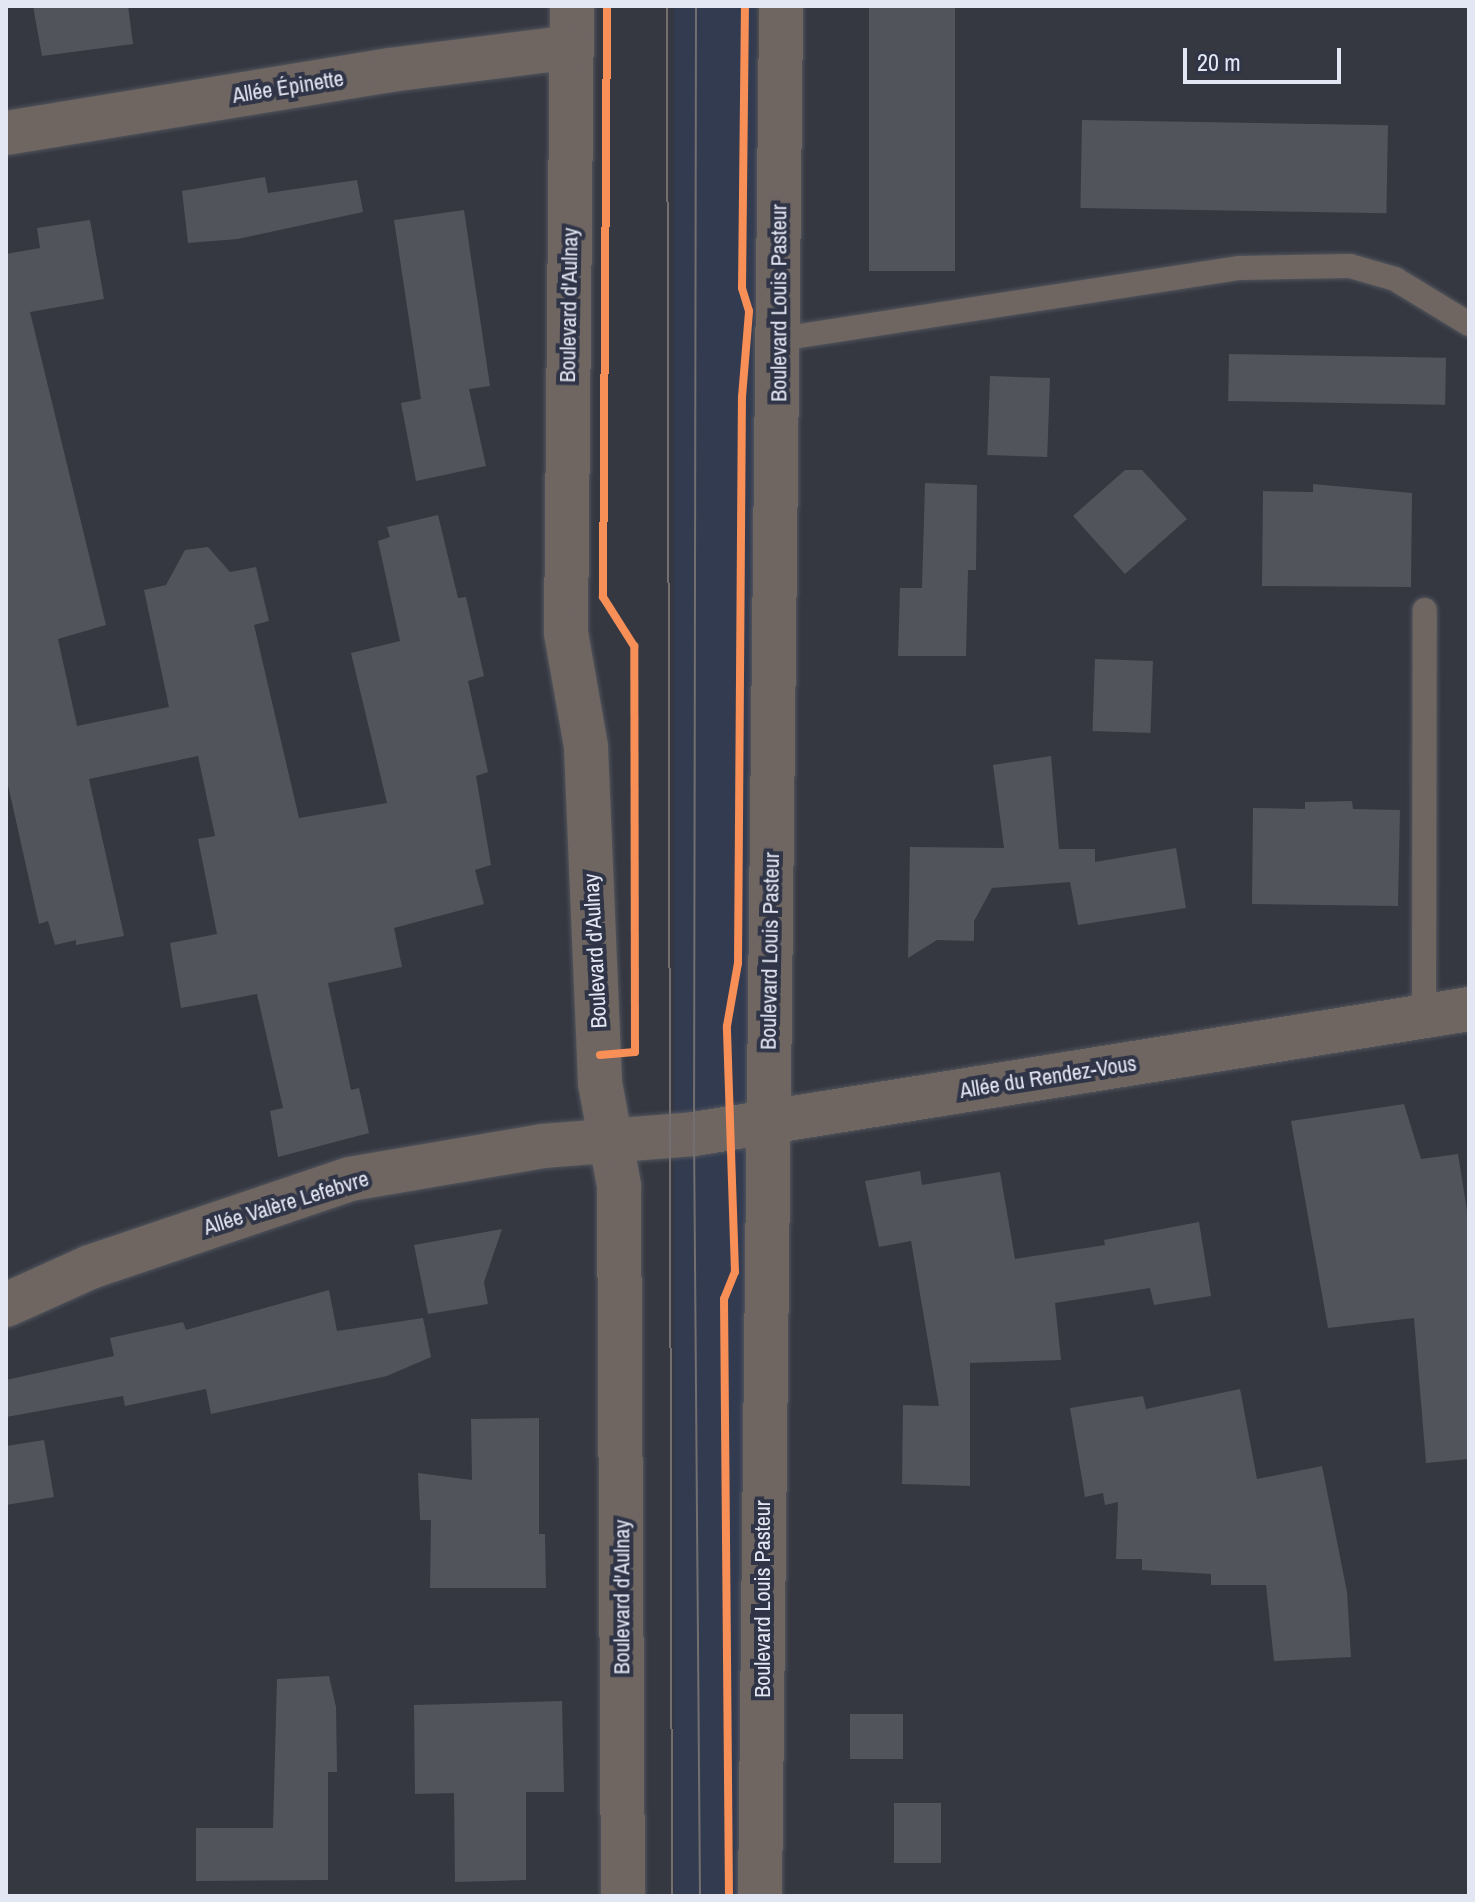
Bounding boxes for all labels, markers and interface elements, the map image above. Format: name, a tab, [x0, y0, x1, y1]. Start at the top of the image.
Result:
scale bar	[1187, 32, 1345, 82]
text: 20 m	[1197, 46, 1241, 78]
street label: Allée Épinette	[230, 65, 346, 109]
street label: Boulevard Louis Pasteur	[766, 204, 792, 402]
street label: Boulevard d'Aulnay	[554, 227, 584, 383]
street label: Boulevard Louis Pasteur	[755, 852, 785, 1050]
street label: Boulevard d'Aulnay	[578, 873, 612, 1029]
street label: Allée du Rendez-Vous	[958, 1050, 1138, 1104]
street label: Allée Valère Lefebvre	[200, 1165, 372, 1241]
street label: Boulevard Louis Pasteur	[750, 1500, 776, 1698]
street label: Boulevard d'Aulnay	[609, 1520, 635, 1674]

